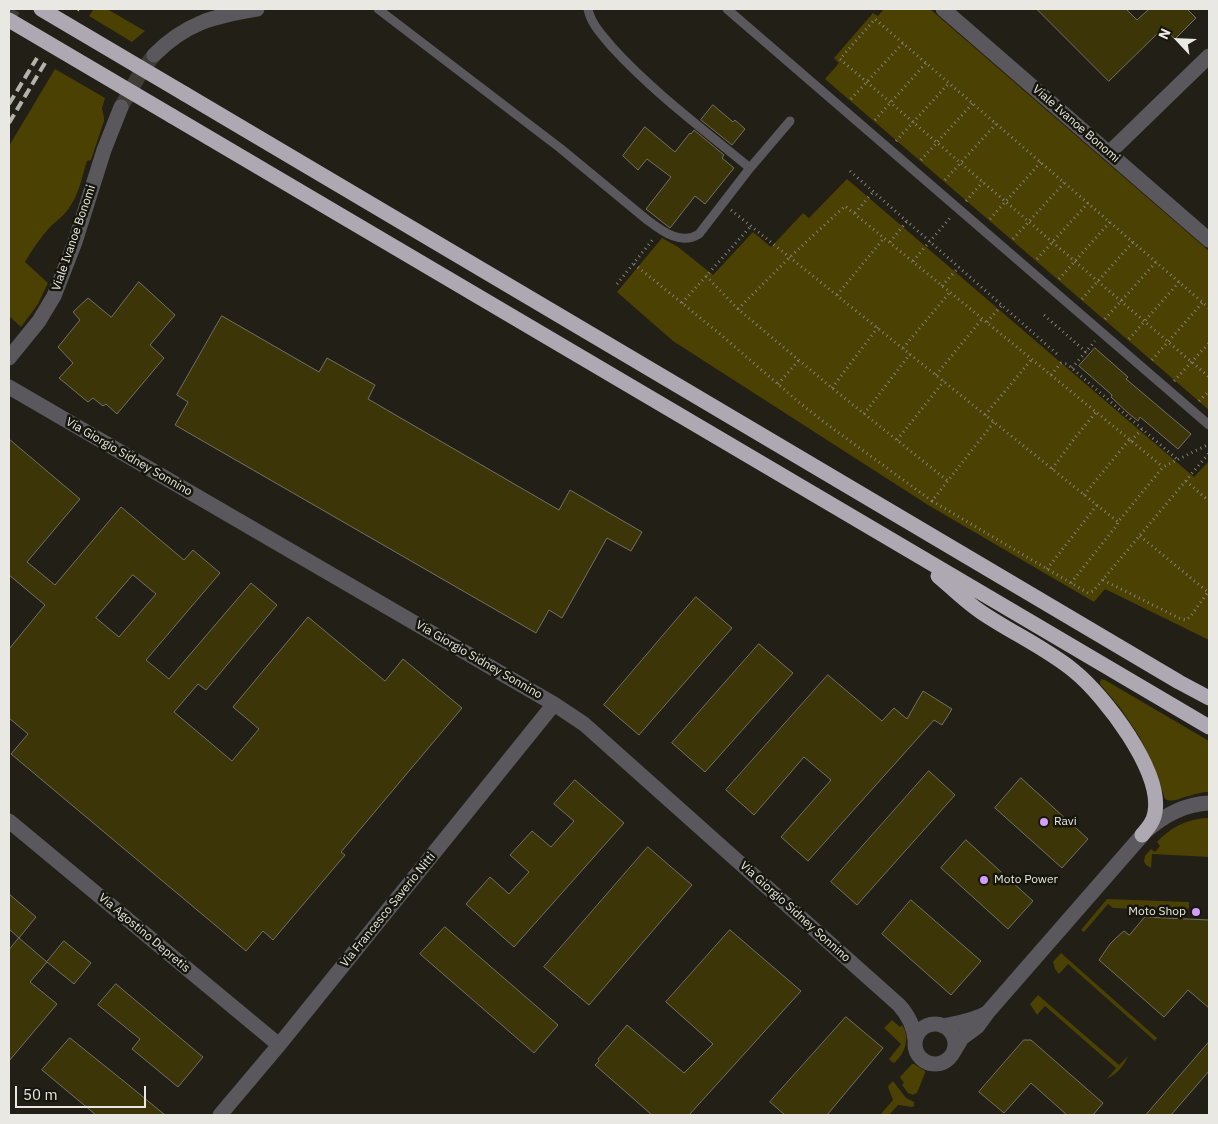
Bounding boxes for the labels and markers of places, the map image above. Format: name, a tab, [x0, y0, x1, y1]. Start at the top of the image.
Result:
place label: Ravi	[1054, 815, 1077, 829]
marker: Ravi	[1038, 816, 1050, 828]
place label: Moto Power	[994, 873, 1058, 887]
marker: Moto Power	[978, 874, 990, 886]
place label: Moto Shop	[1128, 905, 1186, 919]
marker: Moto Shop	[1190, 906, 1202, 918]

